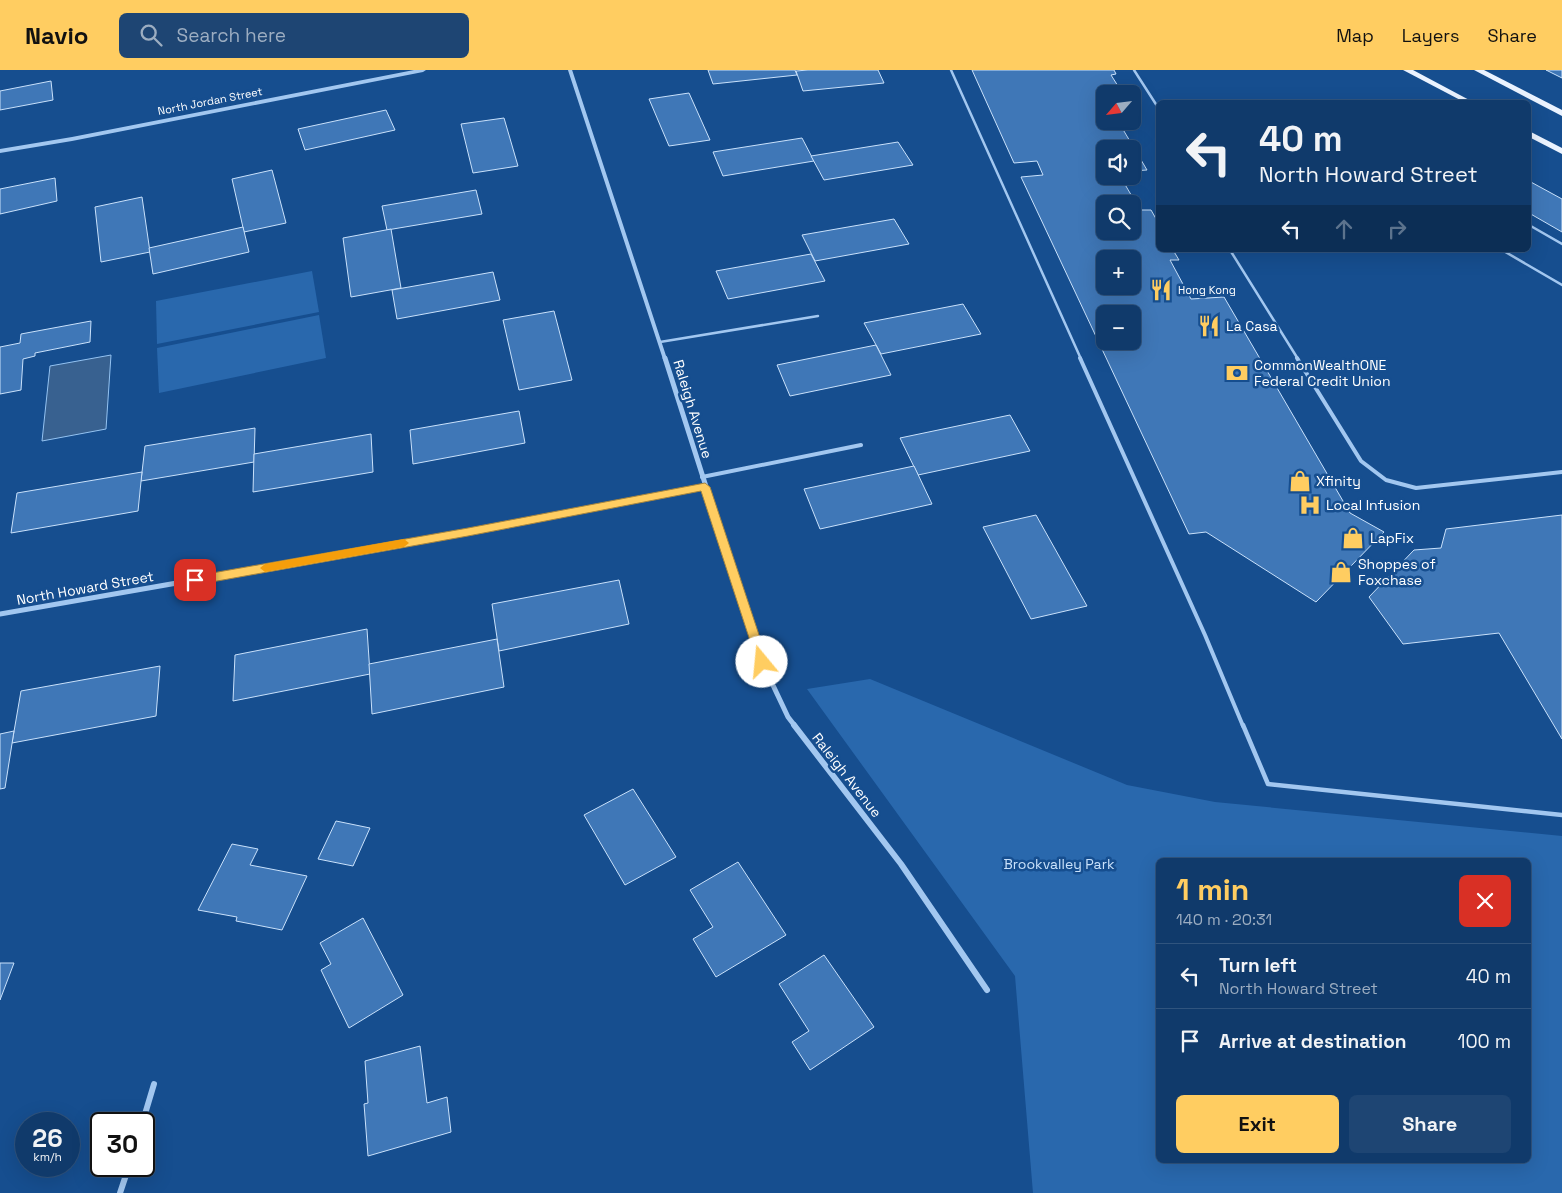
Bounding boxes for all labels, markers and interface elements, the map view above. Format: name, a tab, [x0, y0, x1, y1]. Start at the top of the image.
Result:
search box	[119, 13, 469, 58]
text: Navio	[25, 20, 89, 51]
icon: search	[137, 21, 165, 49]
text: Search here	[177, 23, 286, 48]
text: Map	[1336, 24, 1374, 47]
text: Layers	[1402, 24, 1459, 47]
text: Share	[1487, 24, 1537, 47]
street label: North Jordan Street	[156, 84, 264, 118]
north arrow	[1096, 85, 1141, 130]
map controls	[1096, 85, 1141, 350]
text: 40 m	[1259, 117, 1343, 161]
icon: left	[1176, 120, 1241, 185]
button: sound	[1096, 140, 1141, 185]
text: North Howard Street	[1259, 160, 1478, 188]
button: search	[1096, 195, 1141, 240]
icon: left	[1277, 215, 1305, 243]
icon: ahead	[1330, 215, 1358, 243]
icon: right	[1383, 215, 1411, 243]
button: +	[1096, 250, 1141, 295]
restaurant icon: Hong Kong	[1148, 277, 1174, 303]
place label: Hong Kong	[1178, 283, 1236, 297]
button: −	[1096, 305, 1141, 350]
restaurant icon: La Casa	[1196, 313, 1222, 339]
place label: La Casa	[1226, 317, 1278, 335]
place label: CommonWealthONE Federal Credit Union	[1254, 356, 1391, 390]
street label: Raleigh Avenue	[669, 357, 717, 461]
bank icon: CommonWealthONE Federal Credit Union	[1224, 360, 1250, 386]
shop icon: Xfinity	[1287, 468, 1313, 494]
place label: Xfinity	[1316, 472, 1361, 490]
hospital icon: Local Infusion	[1297, 492, 1323, 518]
place label: Local Infusion	[1326, 496, 1420, 514]
shop icon: LapFix	[1340, 525, 1366, 551]
place label: LapFix	[1370, 529, 1414, 547]
place label: Shoppes of Foxchase	[1358, 555, 1436, 589]
pin	[174, 559, 216, 601]
shop icon: Shoppes of Foxchase	[1328, 559, 1354, 585]
icon: arrive	[181, 566, 209, 594]
street label: North Howard Street	[15, 567, 155, 609]
position arrow	[735, 635, 787, 687]
street label: Raleigh Avenue	[808, 729, 886, 821]
park label: Brookvalley Park	[1004, 855, 1115, 873]
text: 1 min	[1176, 870, 1249, 909]
button: close	[1459, 875, 1511, 927]
text: 140 m · 20:31	[1176, 909, 1272, 930]
text: Turn left	[1219, 953, 1297, 978]
icon: left	[1176, 962, 1204, 990]
text: 40 m	[1466, 964, 1511, 989]
text: North Howard Street	[1219, 978, 1378, 999]
icon: arrive	[1176, 1027, 1204, 1055]
text: Arrive at destination	[1219, 1029, 1407, 1054]
text: 100 m	[1457, 1029, 1511, 1054]
button: Exit	[1176, 1095, 1339, 1153]
button: Share	[1349, 1095, 1511, 1153]
speed limit sign: 30	[90, 1112, 155, 1177]
text: 26	[32, 1122, 63, 1154]
text: km/h	[33, 1149, 62, 1165]

